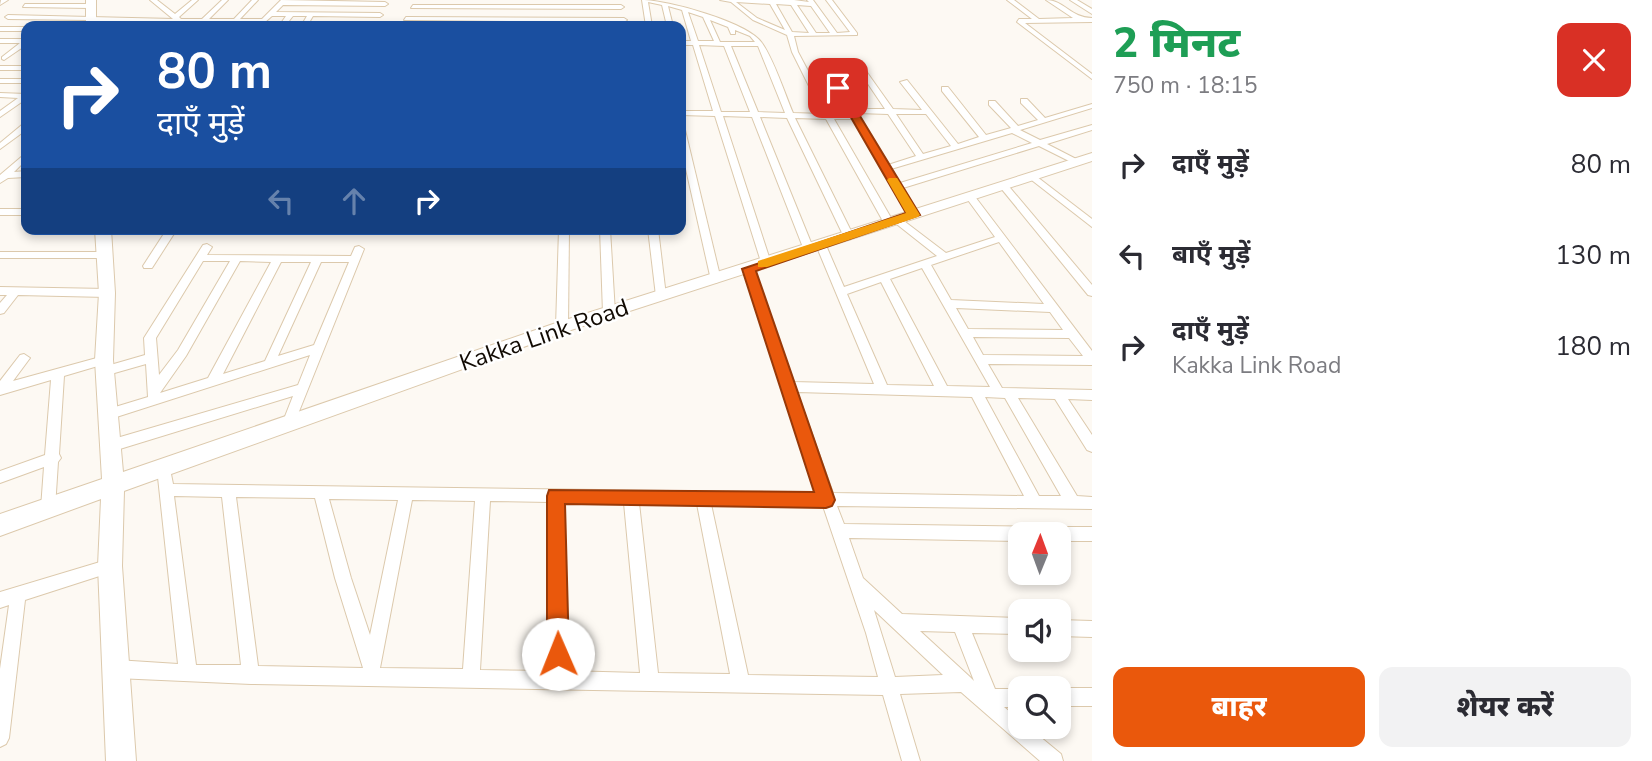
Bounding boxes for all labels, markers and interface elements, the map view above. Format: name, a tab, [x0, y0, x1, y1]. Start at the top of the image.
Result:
text: 2 मिनट	[1113, 15, 1240, 72]
button: close	[1557, 23, 1631, 97]
text: 80 m	[157, 38, 272, 105]
icon: right	[42, 49, 133, 140]
pin	[808, 58, 868, 118]
icon: arrive	[819, 69, 857, 107]
text: 750 m · 18:15	[1113, 70, 1258, 101]
text: दाएँ मुड़ें	[157, 102, 244, 145]
icon: right	[1113, 146, 1151, 184]
text: दाएँ मुड़ें	[1172, 146, 1249, 181]
text: 80 m	[1571, 147, 1631, 182]
icon: left	[262, 182, 300, 220]
icon: ahead	[335, 182, 373, 220]
icon: right	[408, 182, 446, 220]
icon: left	[1113, 237, 1151, 275]
text: बाएँ मुड़ें	[1172, 237, 1250, 272]
text: 130 m	[1555, 238, 1631, 273]
street label: Kakka Link Road	[455, 291, 633, 379]
text: दाएँ मुड़ें	[1172, 313, 1249, 348]
icon: right	[1113, 328, 1151, 366]
text: 180 m	[1555, 329, 1631, 364]
text: Kakka Link Road	[1172, 350, 1341, 381]
north arrow	[1008, 522, 1071, 584]
map controls	[1008, 522, 1071, 739]
button: sound	[1008, 599, 1071, 662]
position arrow	[521, 617, 595, 691]
button: बाहर	[1113, 667, 1365, 747]
button: शेयर करें	[1379, 667, 1631, 747]
button: search	[1008, 676, 1071, 739]

